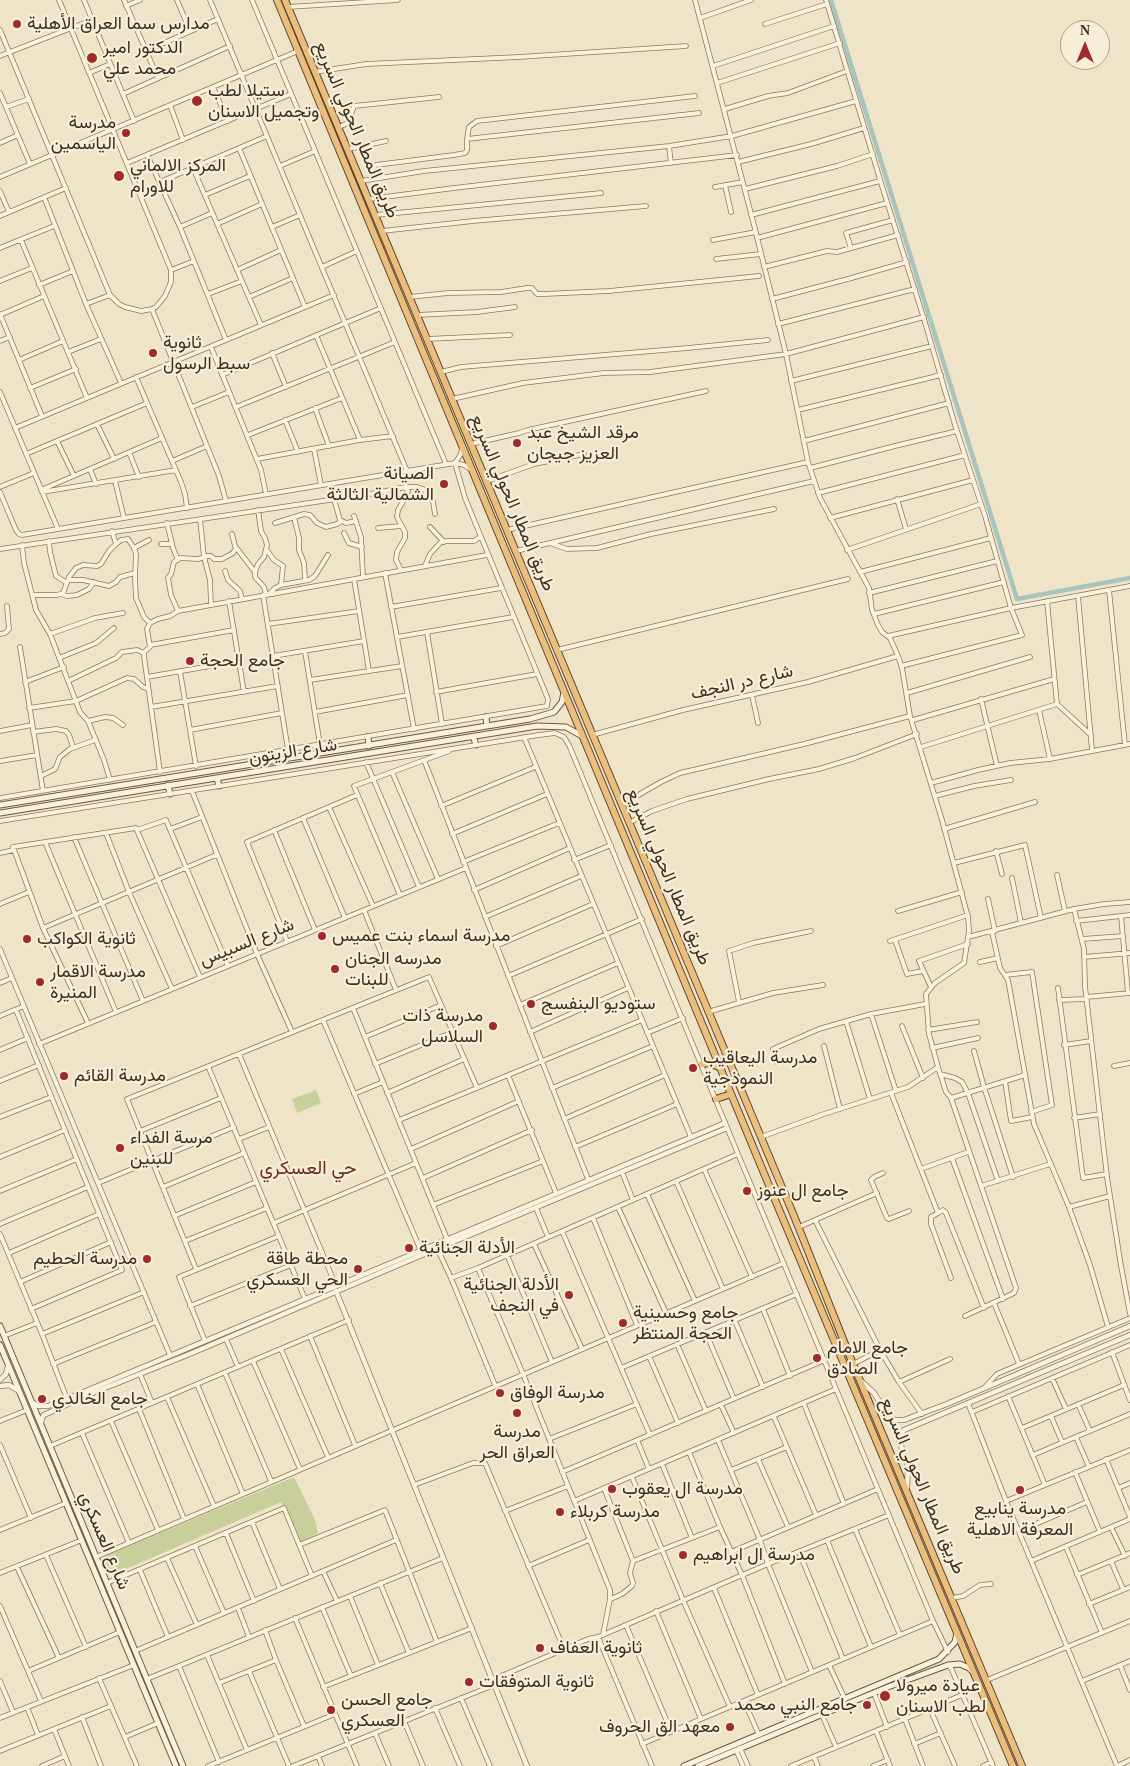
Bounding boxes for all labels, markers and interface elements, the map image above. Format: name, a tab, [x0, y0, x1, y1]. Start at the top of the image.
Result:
place label: مدارس سما العراق الأهلية	[27, 13, 210, 35]
marker: مدارس سما العراق الأهلية	[11, 18, 23, 30]
north arrow	[1060, 20, 1110, 70]
text: N	[1080, 23, 1090, 38]
place label: الدكتور امير محمد علي	[103, 37, 183, 80]
street label: طريق المطار الحولي السريع	[309, 38, 403, 222]
marker: الدكتور امير محمد علي	[85, 51, 99, 65]
place label: ستيلا لطب وتجميل الاسنان	[208, 80, 319, 122]
marker: ستيلا لطب وتجميل الاسنان	[190, 94, 204, 108]
place label: مدرسة الياسمين	[51, 112, 116, 154]
marker: مدرسة الياسمين	[120, 127, 132, 139]
place label: المركز الالماني للاورام	[130, 155, 226, 198]
marker: المركز الالماني للاورام	[112, 169, 126, 183]
place label: ثانوية سبط الرسول	[163, 332, 250, 374]
marker: ثانوية سبط الرسول	[147, 347, 159, 359]
street label: طريق المطار الحولي السريع	[465, 411, 559, 595]
place label: مرقد الشيخ عبد العزيز جيجان	[527, 422, 639, 464]
marker: مرقد الشيخ عبد العزيز جيجان	[511, 437, 523, 449]
place label: الصيانة الشمالية الثالثة	[327, 463, 434, 506]
marker: الصيانة الشمالية الثالثة	[438, 478, 450, 490]
place label: جامع الحجة	[200, 650, 285, 672]
marker: جامع الحجة	[184, 655, 196, 667]
street label: شارع در النجف	[689, 661, 795, 705]
street label: شارع الزيتون	[247, 734, 339, 770]
street label: طريق المطار الحولي السريع	[621, 785, 715, 969]
street label: شارع السبيس	[196, 914, 298, 972]
place label: مدرسة اسماء بنت عميس	[332, 925, 510, 947]
place label: ثانوية الكواكب	[37, 928, 136, 950]
marker: مدرسة اسماء بنت عميس	[316, 930, 328, 942]
marker: ثانوية الكواكب	[21, 933, 33, 945]
place label: مدرسه الجنان للبنات	[345, 948, 442, 991]
place label: مدرسة الاقمار المنيرة	[50, 961, 146, 1004]
marker: مدرسه الجنان للبنات	[329, 963, 341, 975]
marker: مدرسة الاقمار المنيرة	[34, 976, 46, 988]
place label: ستوديو البنفسج	[541, 993, 656, 1015]
marker: ستوديو البنفسج	[525, 998, 537, 1010]
place label: مدرسة ذات السلاسل	[403, 1005, 483, 1048]
marker: مدرسة ذات السلاسل	[487, 1020, 499, 1032]
place label: مدرسة اليعاقيب النموذجية	[703, 1047, 817, 1090]
marker: مدرسة اليعاقيب النموذجية	[687, 1062, 699, 1074]
place label: مدرسة القائم	[74, 1065, 166, 1087]
marker: مدرسة القائم	[58, 1070, 70, 1082]
place label: مرسة الفداء للبنين	[130, 1127, 213, 1170]
marker: مرسة الفداء للبنين	[114, 1142, 126, 1154]
district label: حي العسكري	[259, 1158, 357, 1180]
place label: جامع ال عنوز	[757, 1180, 848, 1202]
marker: جامع ال عنوز	[741, 1185, 753, 1197]
place label: الأدلة الجنائية	[419, 1237, 515, 1259]
marker: الأدلة الجنائية	[403, 1242, 415, 1254]
place label: مدرسة الحطيم	[33, 1248, 137, 1270]
place label: محطة طاقة الحي العسكري	[246, 1248, 348, 1290]
marker: مدرسة الحطيم	[141, 1253, 153, 1265]
marker: محطة طاقة الحي العسكري	[352, 1263, 364, 1275]
place label: الأدلة الجنائية في النجف	[463, 1274, 559, 1316]
marker: الأدلة الجنائية في النجف	[563, 1289, 575, 1301]
place label: جامع وحسينية الحجة المنتظر	[633, 1302, 738, 1345]
marker: جامع وحسينية الحجة المنتظر	[617, 1317, 629, 1329]
place label: جامع الامام الصادق	[827, 1337, 908, 1380]
marker: جامع الامام الصادق	[811, 1352, 823, 1364]
place label: مدرسة الوفاق	[510, 1382, 605, 1404]
marker: مدرسة الوفاق	[494, 1387, 506, 1399]
place label: جامع الخالدي	[52, 1388, 147, 1410]
marker: جامع الخالدي	[36, 1393, 48, 1405]
street label: طريق المطار الحولي السريع	[875, 1394, 969, 1578]
marker: مدرسة العراق الحر	[511, 1407, 523, 1419]
place label: مدرسة العراق الحر	[479, 1421, 555, 1464]
place label: مدرسة ال يعقوب	[622, 1478, 743, 1500]
marker: مدرسة ال يعقوب	[606, 1483, 618, 1495]
marker: مدرسة ينابيع المعرفة الاهلية	[1014, 1484, 1026, 1496]
street label: شارع العسكري	[74, 1489, 134, 1593]
place label: مدرسة ينابيع المعرفة الاهلية	[967, 1498, 1073, 1540]
place label: مدرسة كربلاء	[570, 1501, 660, 1523]
marker: مدرسة كربلاء	[554, 1506, 566, 1518]
place label: مدرسة ال ابراهيم	[693, 1544, 815, 1566]
marker: مدرسة ال ابراهيم	[677, 1549, 689, 1561]
place label: ثانوية العفاف	[550, 1637, 642, 1659]
marker: ثانوية العفاف	[534, 1642, 546, 1654]
place label: ثانوية المتوفقات	[479, 1671, 594, 1693]
place label: عيادة ميرولا لطب الاسنان	[896, 1675, 986, 1718]
marker: ثانوية المتوفقات	[463, 1676, 475, 1688]
place label: جامع الحسن العسكري	[341, 1689, 432, 1732]
marker: عيادة ميرولا لطب الاسنان	[878, 1689, 892, 1703]
place label: جامع النبي محمد	[734, 1694, 857, 1716]
marker: جامع النبي محمد	[861, 1699, 873, 1711]
marker: جامع الحسن العسكري	[325, 1704, 337, 1716]
place label: معهد الق الحروف	[599, 1716, 720, 1738]
marker: معهد الق الحروف	[724, 1721, 736, 1733]

